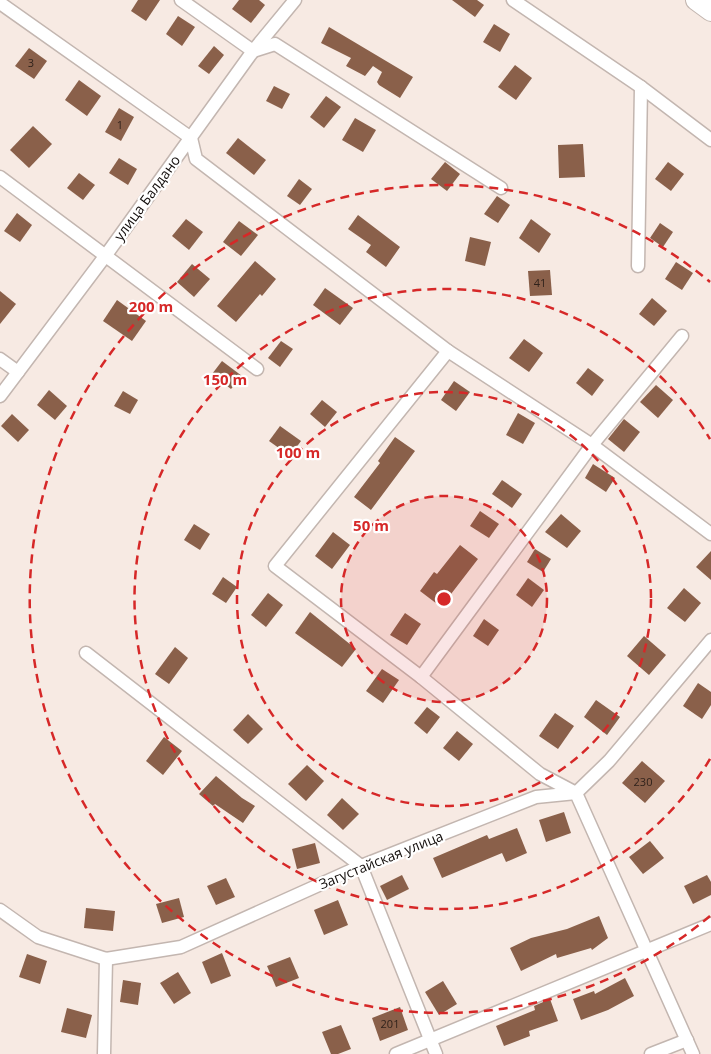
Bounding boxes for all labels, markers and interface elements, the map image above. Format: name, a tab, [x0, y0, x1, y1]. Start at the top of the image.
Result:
house number: 3	[28, 55, 34, 70]
house number: 1	[117, 117, 123, 132]
street label: улица Балдано	[109, 151, 184, 244]
house number: 41	[534, 275, 546, 290]
text: 200 m	[129, 296, 173, 316]
text: 150 m	[203, 369, 247, 389]
text: 100 m	[276, 442, 320, 462]
text: 50 m	[353, 515, 389, 535]
centre of rings	[435, 590, 453, 608]
house number: 230	[634, 774, 652, 789]
street label: Загустайская улица	[316, 826, 446, 893]
house number: 201	[381, 1016, 399, 1031]

